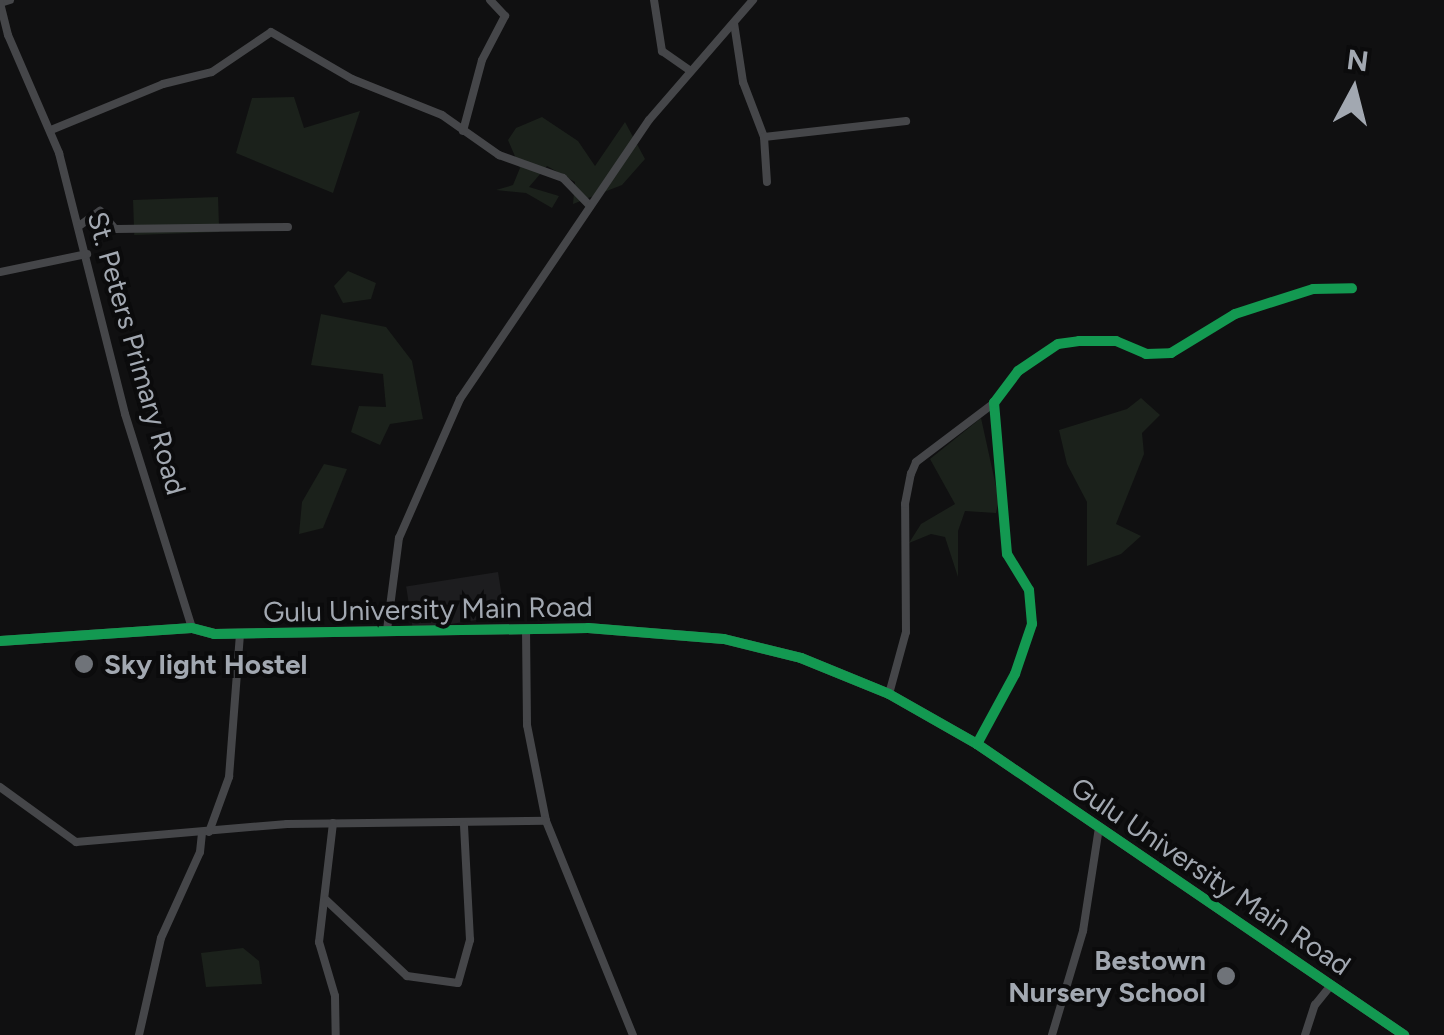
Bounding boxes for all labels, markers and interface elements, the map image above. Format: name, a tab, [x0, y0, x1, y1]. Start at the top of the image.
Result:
north arrow	[1304, 40, 1404, 140]
text: N	[1345, 42, 1370, 78]
street label: St. Peters Primary Road	[81, 208, 193, 498]
street label: Gulu University Main Road	[263, 589, 593, 629]
place label: Sky light Hostel	[104, 647, 308, 681]
marker: Sky light Hostel	[73, 653, 95, 675]
street label: Gulu University Main Road	[1065, 770, 1357, 982]
place label: Bestown Nursery School	[1008, 943, 1206, 1009]
marker: Bestown Nursery School	[1215, 965, 1237, 987]

